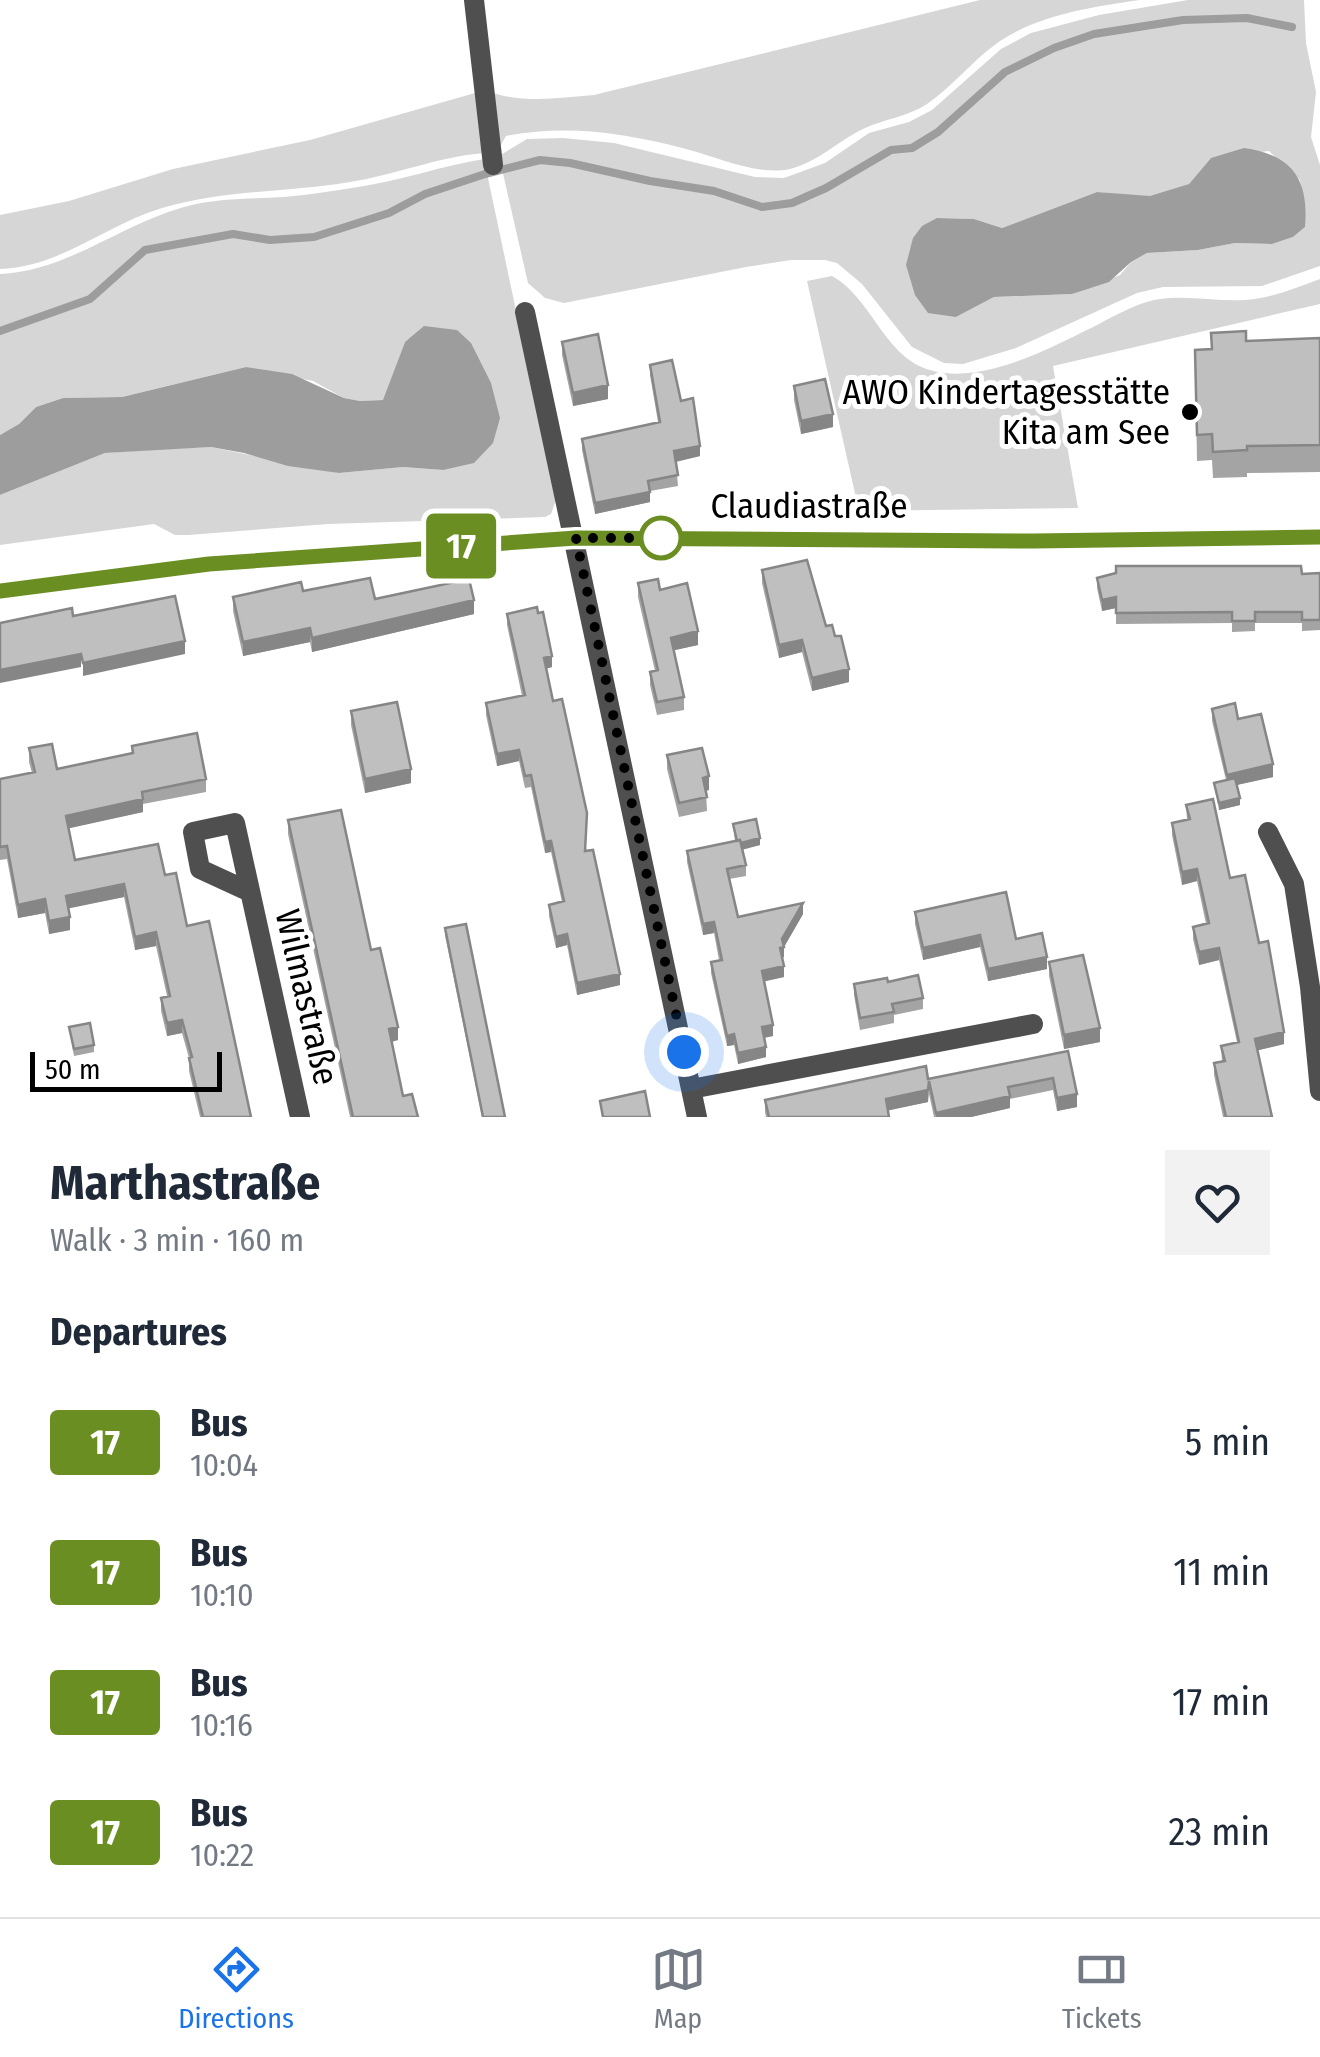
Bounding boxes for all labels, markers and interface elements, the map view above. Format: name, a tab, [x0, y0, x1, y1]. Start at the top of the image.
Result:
place label: AWO Kindertagesstätte Kita am See	[842, 371, 1170, 453]
marker: AWO Kindertagesstätte Kita am See	[1179, 401, 1201, 423]
street label: Claudiastraße	[710, 485, 908, 527]
line badge: 17	[416, 514, 506, 578]
unlabelled marker	[640, 517, 682, 559]
text: 17	[446, 525, 476, 567]
street label: Wilmastraße	[266, 905, 348, 1089]
your location	[659, 1027, 709, 1077]
scale bar	[30, 1047, 222, 1092]
text: 50 m	[45, 1053, 101, 1086]
button: heart	[1165, 1150, 1270, 1255]
text: Marthastraße	[50, 1154, 320, 1212]
text: Walk · 3 min · 160 m	[50, 1221, 304, 1259]
text: Departures	[50, 1309, 227, 1355]
text: Bus	[190, 1400, 248, 1446]
text: 5 min	[1185, 1419, 1270, 1465]
text: 17	[90, 1421, 120, 1463]
text: 10:04	[190, 1446, 258, 1484]
text: Bus	[190, 1530, 248, 1576]
text: 11 min	[1173, 1549, 1270, 1595]
text: 17	[90, 1551, 120, 1593]
text: 10:10	[190, 1576, 254, 1614]
text: Bus	[190, 1660, 248, 1706]
text: 17 min	[1172, 1679, 1270, 1725]
text: 17	[90, 1681, 120, 1723]
text: 10:16	[190, 1706, 253, 1744]
text: Bus	[190, 1790, 248, 1836]
text: 23 min	[1168, 1809, 1270, 1855]
text: 17	[90, 1811, 120, 1853]
text: 10:22	[190, 1836, 254, 1874]
tab: Directions	[178, 1942, 294, 2035]
tab: Map	[651, 1942, 706, 2035]
tab: Tickets	[1062, 1942, 1142, 2035]

